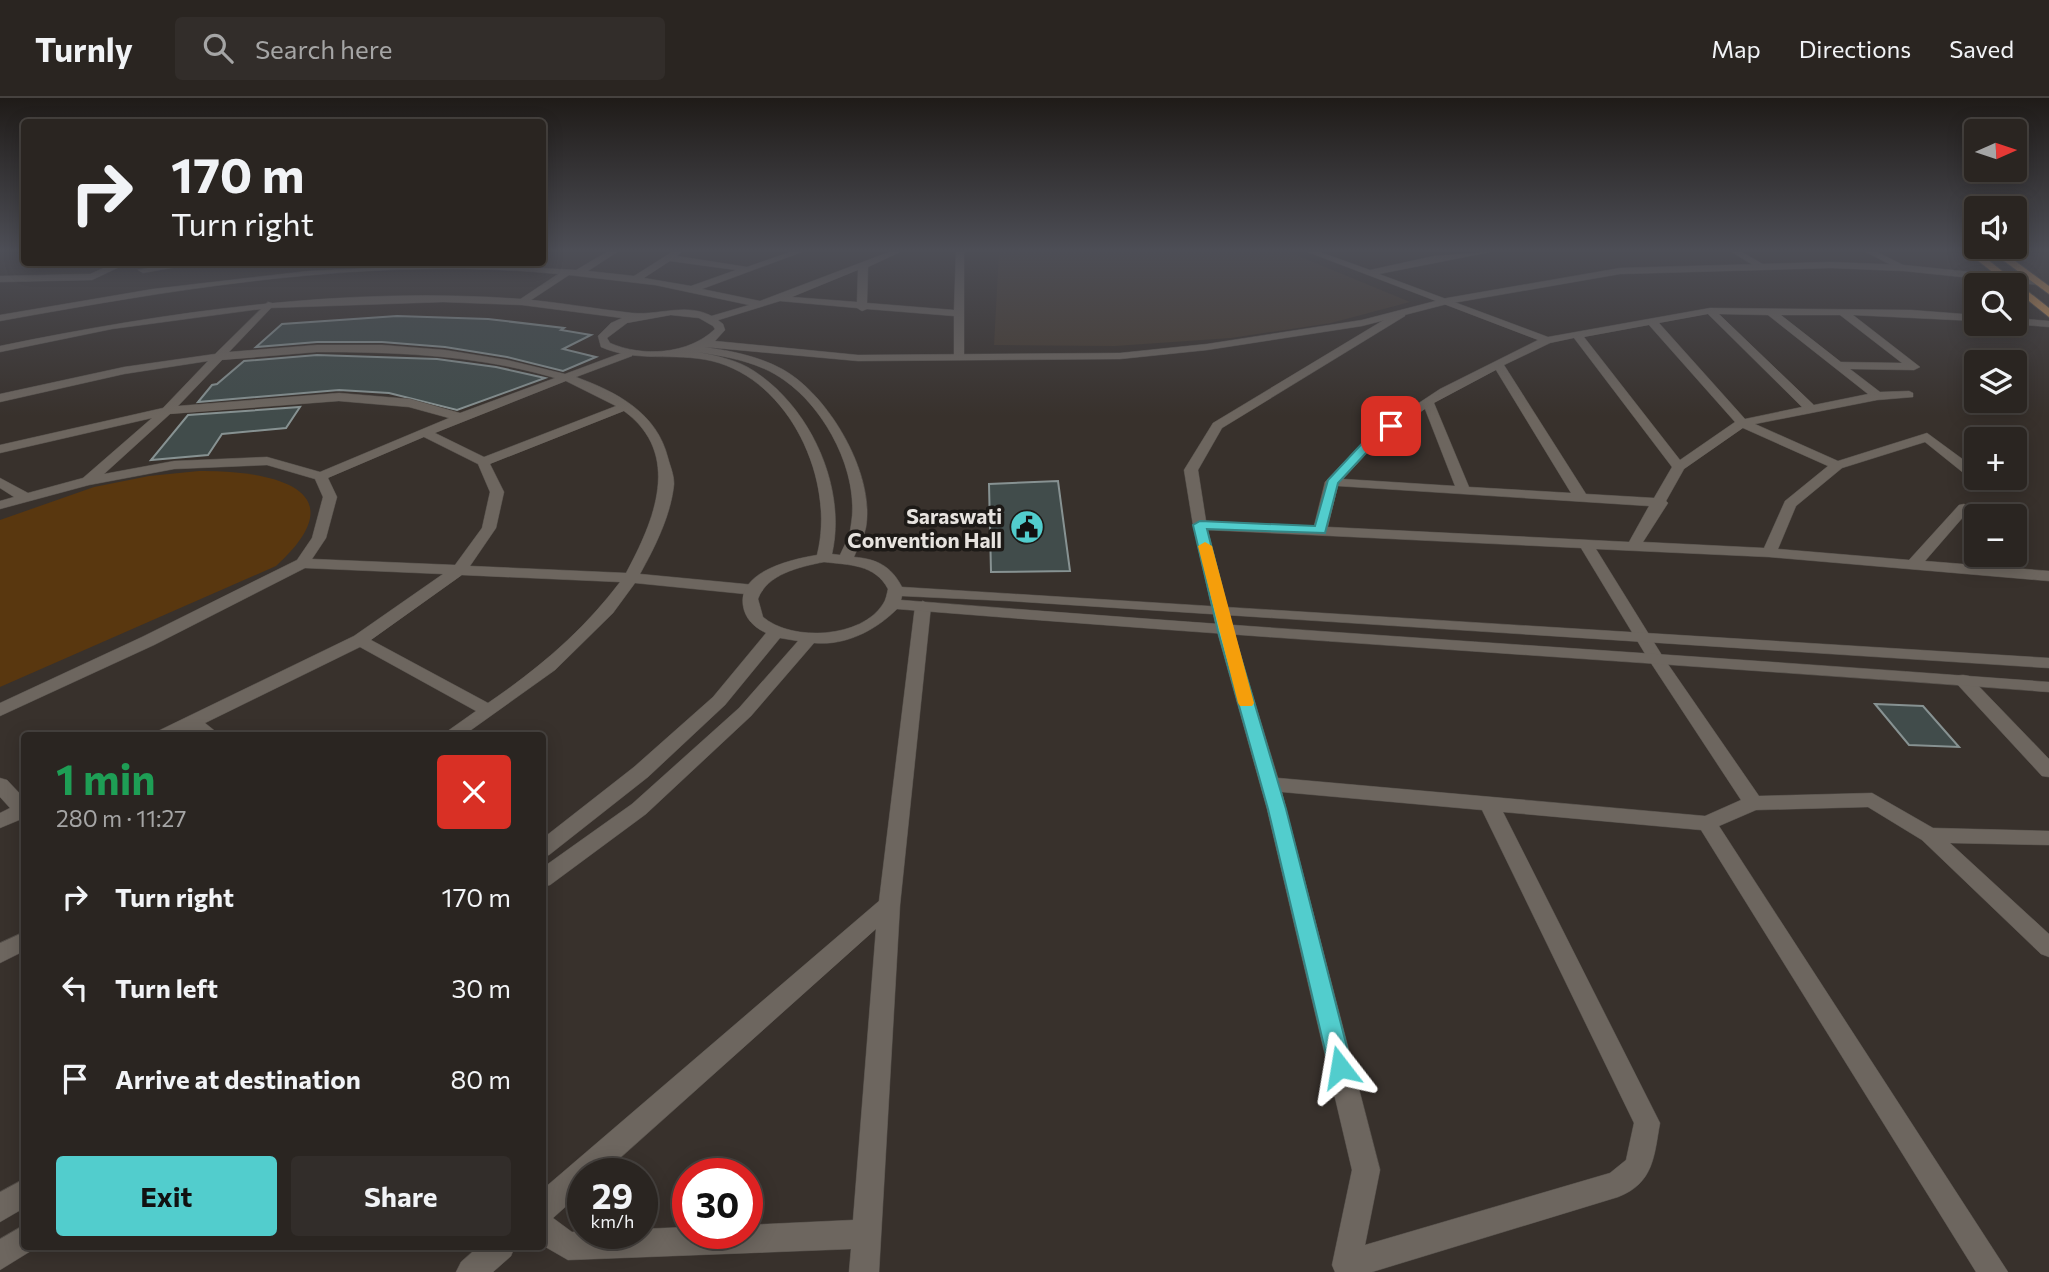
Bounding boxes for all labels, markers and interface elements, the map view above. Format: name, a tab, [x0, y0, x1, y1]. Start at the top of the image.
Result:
search box	[175, 17, 665, 80]
text: Turnly	[35, 28, 133, 69]
icon: search	[199, 29, 237, 67]
text: Search here	[255, 33, 392, 64]
text: Map	[1711, 34, 1761, 63]
text: Directions	[1799, 34, 1911, 63]
text: Saved	[1949, 34, 2014, 63]
north arrow	[1964, 119, 2026, 182]
map controls	[1964, 119, 2027, 567]
text: 170 m	[171, 143, 304, 203]
icon: right	[56, 147, 147, 238]
button: sound	[1964, 196, 2027, 259]
text: Turn right	[171, 203, 314, 243]
button: search	[1964, 273, 2027, 336]
button: layers	[1964, 350, 2027, 413]
pin	[1361, 396, 1421, 456]
icon: arrive	[1372, 407, 1410, 445]
button: +	[1964, 427, 2027, 490]
place label: Saraswati Convention Hall	[847, 503, 1002, 552]
button: −	[1964, 504, 2027, 567]
public building icon: Saraswati Convention Hall	[1008, 508, 1046, 546]
text: 1 min	[56, 752, 156, 804]
button: close	[437, 755, 511, 829]
text: 280 m · 11:27	[56, 804, 186, 832]
icon: right	[56, 878, 94, 916]
text: Turn right	[115, 881, 234, 912]
text: 170 m	[442, 881, 511, 912]
icon: left	[56, 969, 94, 1007]
text: Turn left	[115, 972, 218, 1003]
text: 30 m	[452, 972, 511, 1003]
position arrow	[1303, 1030, 1377, 1104]
icon: arrive	[56, 1060, 94, 1098]
text: Arrive at destination	[115, 1063, 361, 1094]
text: 80 m	[451, 1063, 511, 1094]
button: Exit	[56, 1156, 277, 1236]
button: Share	[291, 1156, 511, 1236]
speed limit sign: 30	[672, 1158, 763, 1249]
text: 29	[592, 1173, 633, 1216]
text: km/h	[591, 1210, 634, 1232]

